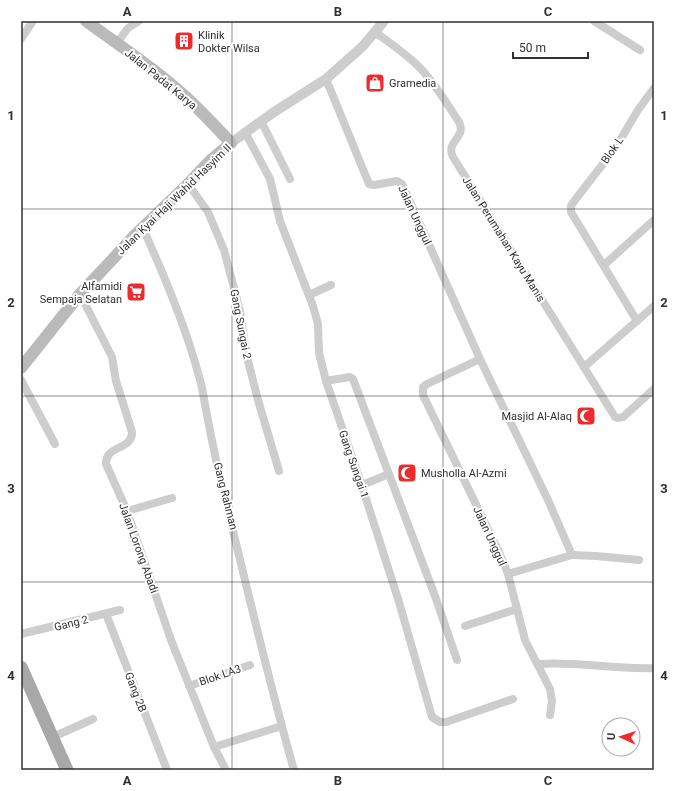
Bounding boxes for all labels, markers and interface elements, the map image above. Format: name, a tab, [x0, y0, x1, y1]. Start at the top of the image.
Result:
text: A	[123, 4, 132, 19]
text: B	[334, 4, 342, 19]
text: C	[544, 4, 553, 19]
place label: Klinik Dokter Wilsa	[198, 29, 260, 55]
building icon: Klinik Dokter Wilsa	[173, 30, 195, 52]
scale bar	[513, 34, 588, 60]
text: 50 m	[519, 41, 546, 55]
street label: Jalan Padat Karya	[122, 46, 199, 112]
shop icon: Gramedia	[364, 72, 386, 94]
place label: Gramedia	[389, 77, 436, 90]
text: 1	[7, 108, 15, 123]
text: 1	[660, 108, 668, 123]
street label: Blok L	[598, 134, 626, 166]
street label: Jalan Kyai Haji Wahid Hasyim II	[115, 141, 234, 257]
street label: Jalan Perumahan Kayu Manis	[460, 174, 548, 305]
street label: Jalan Unggul	[395, 184, 434, 247]
place label: Alfamidi Sempaja Selatan	[40, 280, 122, 306]
supermarket icon: Alfamidi Sempaja Selatan	[125, 281, 147, 303]
street label: Gang Sungai 2	[227, 288, 254, 360]
text: 2	[7, 295, 15, 310]
text: 2	[660, 295, 668, 310]
mosque icon: Masjid Al-Alaq	[575, 405, 597, 427]
place label: Masjid Al-Alaq	[502, 410, 572, 423]
street label: Gang Sungai 1	[336, 429, 371, 500]
street label: Gang Rahman	[211, 461, 240, 531]
mosque icon: Musholla Al-Azmi	[396, 462, 418, 484]
place label: Musholla Al-Azmi	[421, 467, 507, 480]
text: 3	[7, 481, 15, 496]
text: 3	[660, 481, 668, 496]
street label: Jalan Lorong Abadi	[116, 501, 161, 595]
street label: Jalan Unggul	[470, 505, 509, 568]
street label: Gang 2	[53, 613, 89, 634]
street label: Blok LA3	[197, 662, 243, 689]
text: 4	[7, 668, 15, 683]
text: 4	[660, 668, 668, 683]
street label: Gang 2B	[122, 670, 149, 714]
north arrow	[601, 717, 641, 757]
text: U	[605, 733, 618, 740]
text: A	[123, 773, 132, 788]
text: B	[334, 773, 342, 788]
text: C	[544, 773, 553, 788]

